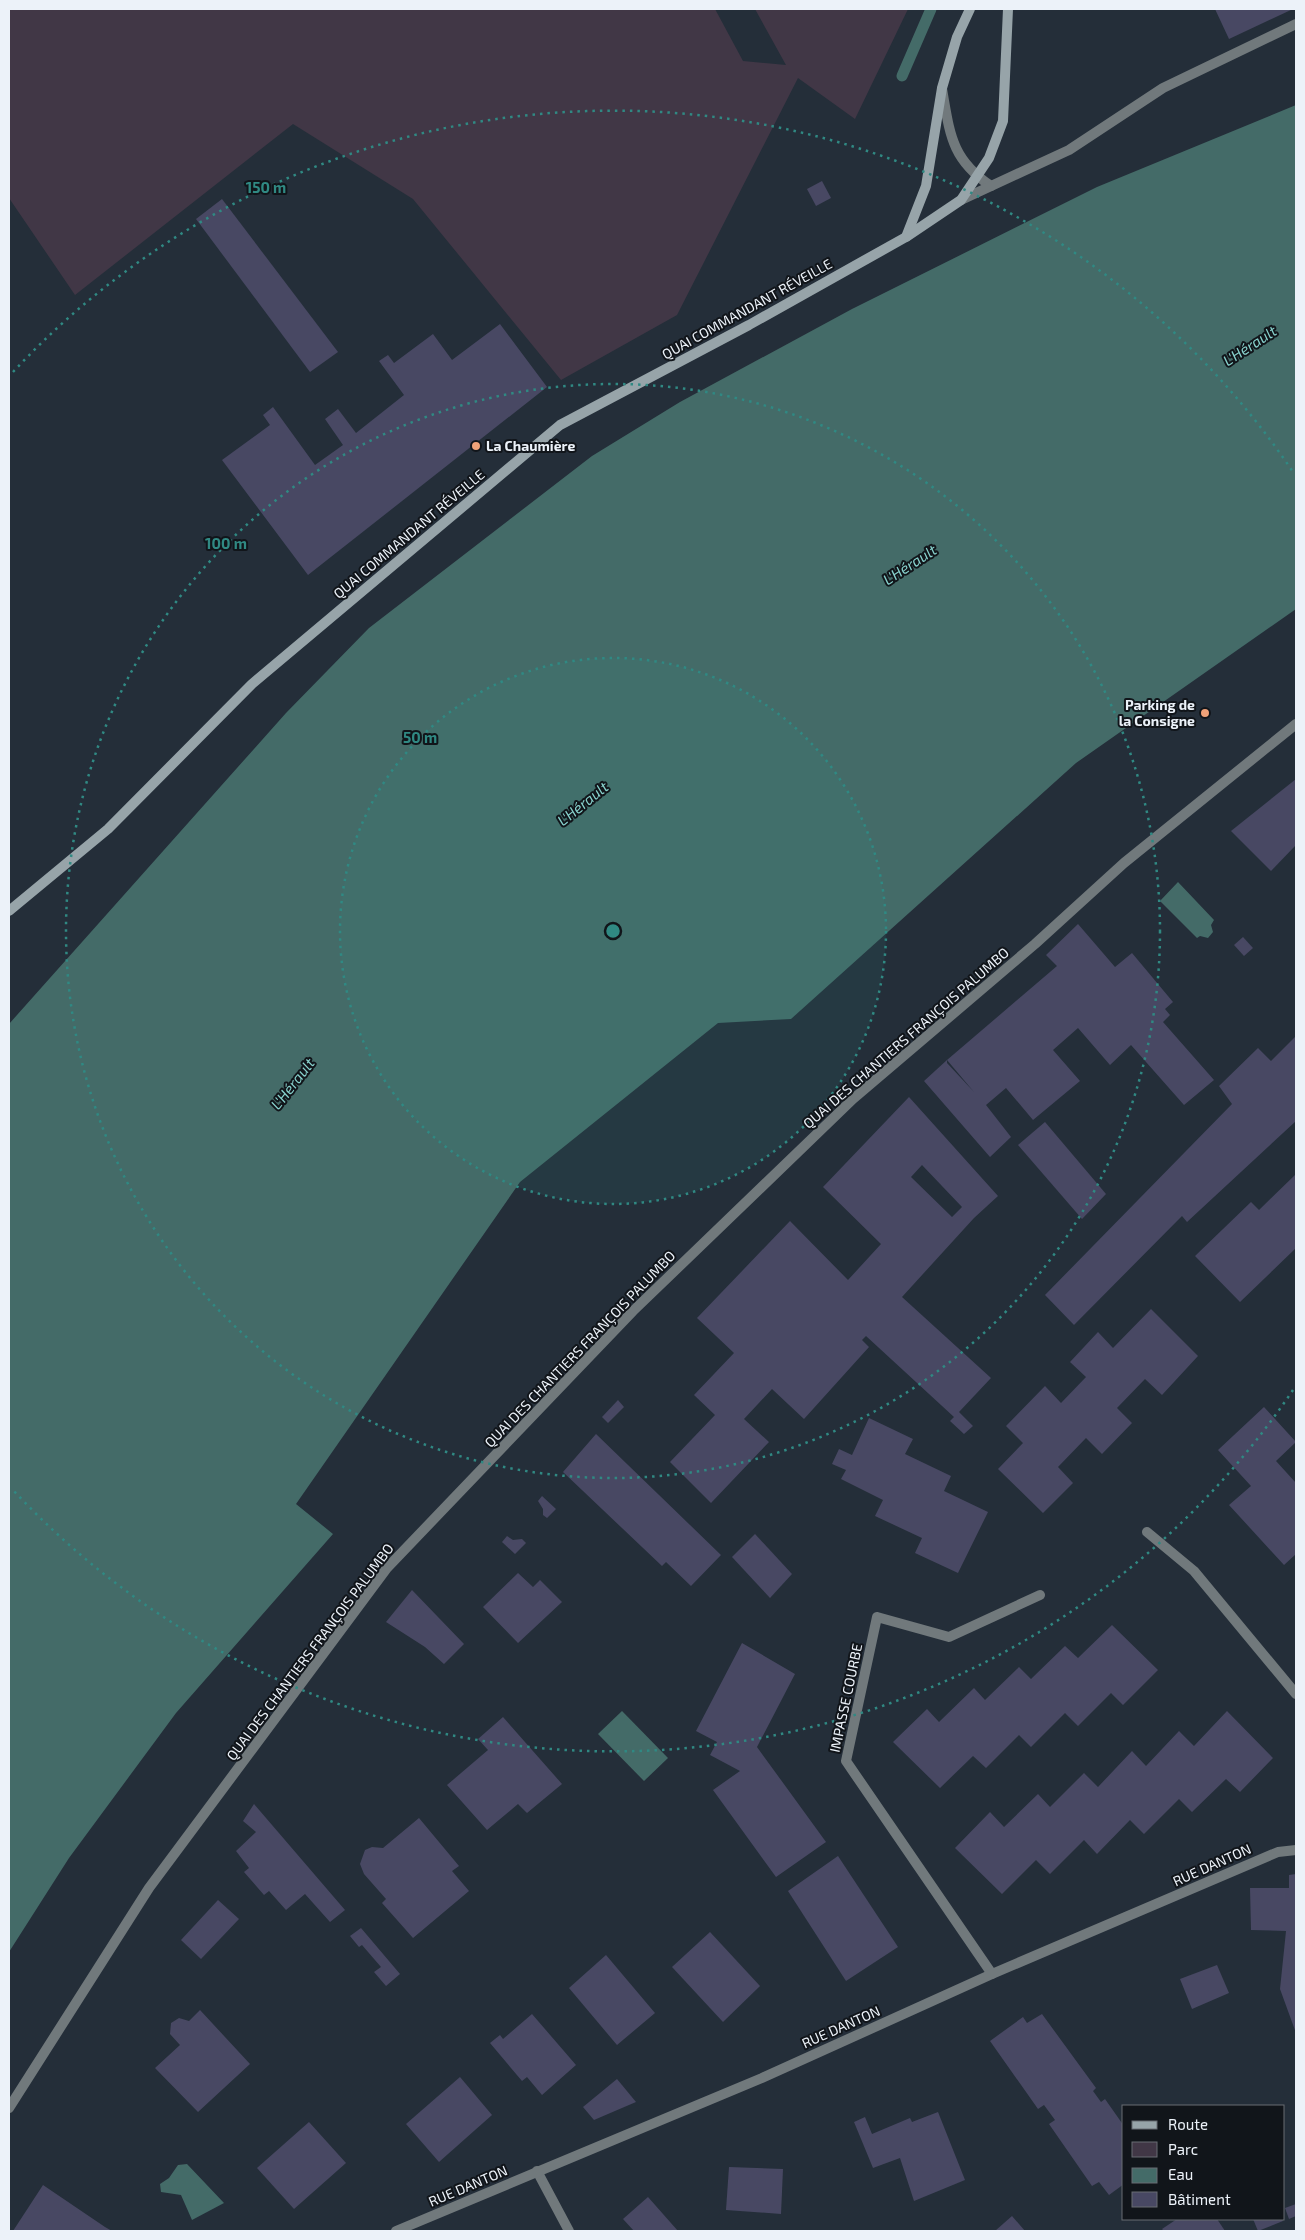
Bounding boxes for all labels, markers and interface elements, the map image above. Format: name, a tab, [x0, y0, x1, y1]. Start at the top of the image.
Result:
text: 150 m	[246, 178, 286, 196]
street label: QUAI COMMANDANT RÉVEILLE	[659, 255, 835, 363]
water label: L'Hérault	[1219, 321, 1280, 369]
place label: La Chaumière	[486, 437, 575, 454]
marker: La Chaumière	[470, 440, 482, 452]
street label: QUAI COMMANDANT RÉVEILLE	[330, 465, 488, 602]
text: 100 m	[205, 534, 247, 552]
water label: L'Hérault	[879, 540, 940, 588]
place label: Parking de la Consigne	[1119, 696, 1195, 729]
marker: Parking de la Consigne	[1199, 707, 1211, 719]
text: 50 m	[403, 728, 437, 746]
water label: L'Hérault	[553, 777, 612, 829]
centre of rings	[604, 922, 622, 940]
street label: QUAI DES CHANTIERS FRANÇOIS PALUMBO	[799, 944, 1013, 1132]
water label: L'Hérault	[267, 1054, 318, 1113]
street label: QUAI DES CHANTIERS FRANÇOIS PALUMBO	[481, 1247, 679, 1451]
street label: QUAI DES CHANTIERS FRANÇOIS PALUMBO	[222, 1540, 398, 1764]
street label: IMPASSE COURBE	[826, 1642, 865, 1754]
street label: RUE DANTON	[1170, 1840, 1254, 1889]
street label: RUE DANTON	[799, 2002, 883, 2051]
legend	[1122, 2105, 1285, 2220]
text: Route	[1168, 2115, 1208, 2133]
text: Parc	[1168, 2140, 1198, 2158]
street label: RUE DANTON	[426, 2161, 510, 2210]
text: Eau	[1168, 2165, 1193, 2183]
text: Bâtiment	[1168, 2190, 1231, 2208]

